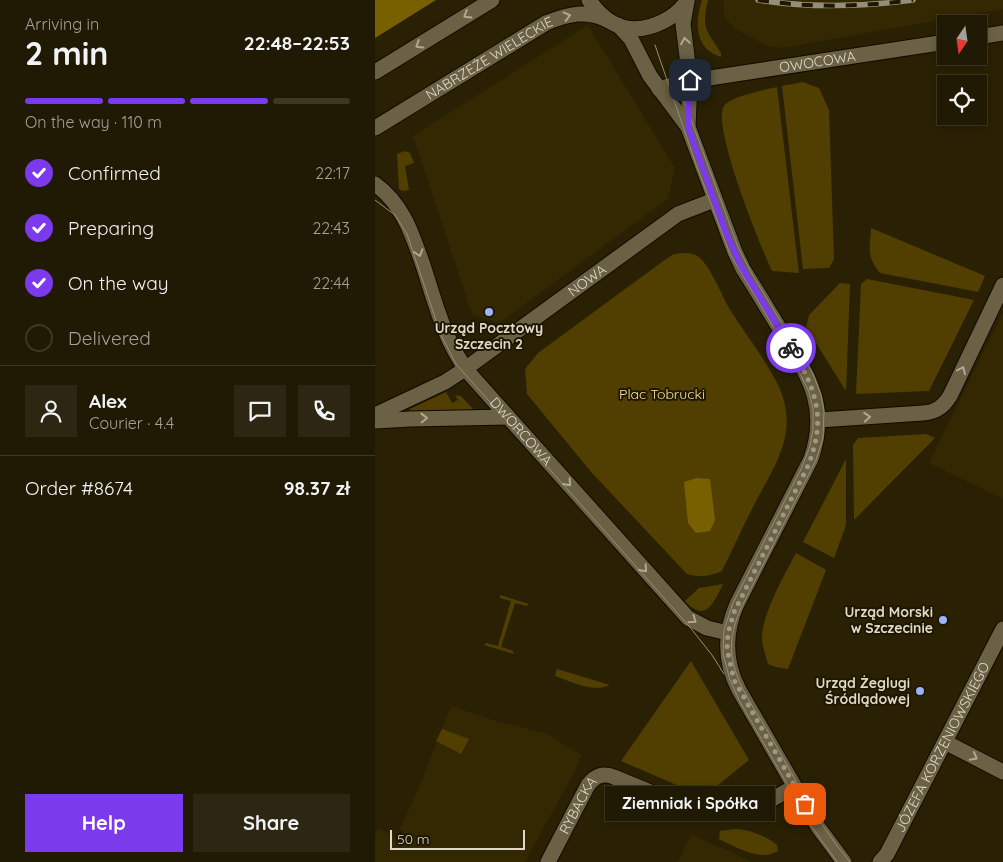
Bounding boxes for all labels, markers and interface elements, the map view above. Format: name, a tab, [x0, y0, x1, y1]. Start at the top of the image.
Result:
one-way arrow	[464, 9, 473, 18]
one-way arrow	[563, 11, 572, 22]
street label: NABRZEŻE WIELECKIE	[422, 12, 555, 104]
text: Arriving in	[25, 14, 99, 34]
north arrow	[937, 15, 987, 65]
map controls	[937, 15, 987, 125]
text: 22:48–22:53	[244, 31, 350, 55]
text: 2 min	[25, 33, 108, 73]
one-way arrow	[680, 36, 691, 44]
one-way arrow	[416, 38, 425, 48]
street label: OWOCOWA	[778, 47, 857, 76]
pin	[669, 59, 711, 101]
icon: home	[676, 66, 704, 94]
button: locate	[937, 75, 987, 125]
text: On the way · 110 m	[25, 112, 162, 132]
icon: check	[25, 159, 53, 187]
text: Confirmed	[68, 161, 161, 185]
text: 22:17	[315, 163, 350, 183]
icon: check	[25, 214, 53, 242]
text: Preparing	[68, 216, 154, 240]
text: 22:43	[312, 218, 350, 238]
one-way arrow	[413, 248, 423, 257]
street label: NOWA	[564, 260, 610, 300]
icon: check	[25, 269, 53, 297]
text: On the way	[68, 271, 169, 295]
text: 22:44	[312, 273, 350, 293]
marker: Urząd Pocztowy Szczecin 2	[483, 306, 495, 318]
place label: Urząd Pocztowy Szczecin 2	[435, 319, 543, 353]
courier	[766, 323, 816, 373]
text: Delivered	[68, 326, 151, 350]
icon: bike	[777, 334, 805, 362]
one-way arrow	[956, 366, 967, 375]
button: person	[25, 385, 77, 437]
button: chat	[234, 385, 286, 437]
button: phone	[298, 385, 350, 437]
park label: Plac Tobrucki	[619, 385, 705, 403]
text: Alex	[89, 389, 127, 413]
street label: DWORCOWA	[486, 393, 556, 469]
one-way arrow	[863, 411, 871, 422]
text: Courier · 4.4	[89, 413, 174, 433]
one-way arrow	[420, 413, 428, 424]
text: Order #8674	[25, 476, 133, 500]
text: 98.37 zł	[284, 476, 350, 500]
one-way arrow	[562, 478, 571, 487]
one-way arrow	[638, 563, 647, 572]
place label: Urząd Morski w Szczecinie	[844, 603, 933, 637]
one-way arrow	[687, 614, 697, 623]
marker: Urząd Morski w Szczecinie	[937, 614, 949, 626]
street label: JÓZEFA KORZENIOWSKIEGO	[891, 659, 994, 835]
place label: Urząd Żeglugi Śródlądowej	[816, 674, 910, 708]
marker: Urząd Żeglugi Śródlądowej	[914, 685, 926, 697]
one-way arrow	[969, 751, 978, 761]
street label: RYBACKA	[555, 772, 600, 837]
pin	[784, 783, 826, 825]
callout: Ziemniak i Spółka	[605, 786, 775, 822]
icon: bag	[791, 790, 819, 818]
text: Ziemniak i Spółka	[622, 793, 758, 813]
button: Help	[25, 794, 183, 852]
button: Share	[193, 794, 350, 852]
scale bar	[390, 827, 525, 850]
text: 50 m	[397, 830, 430, 848]

